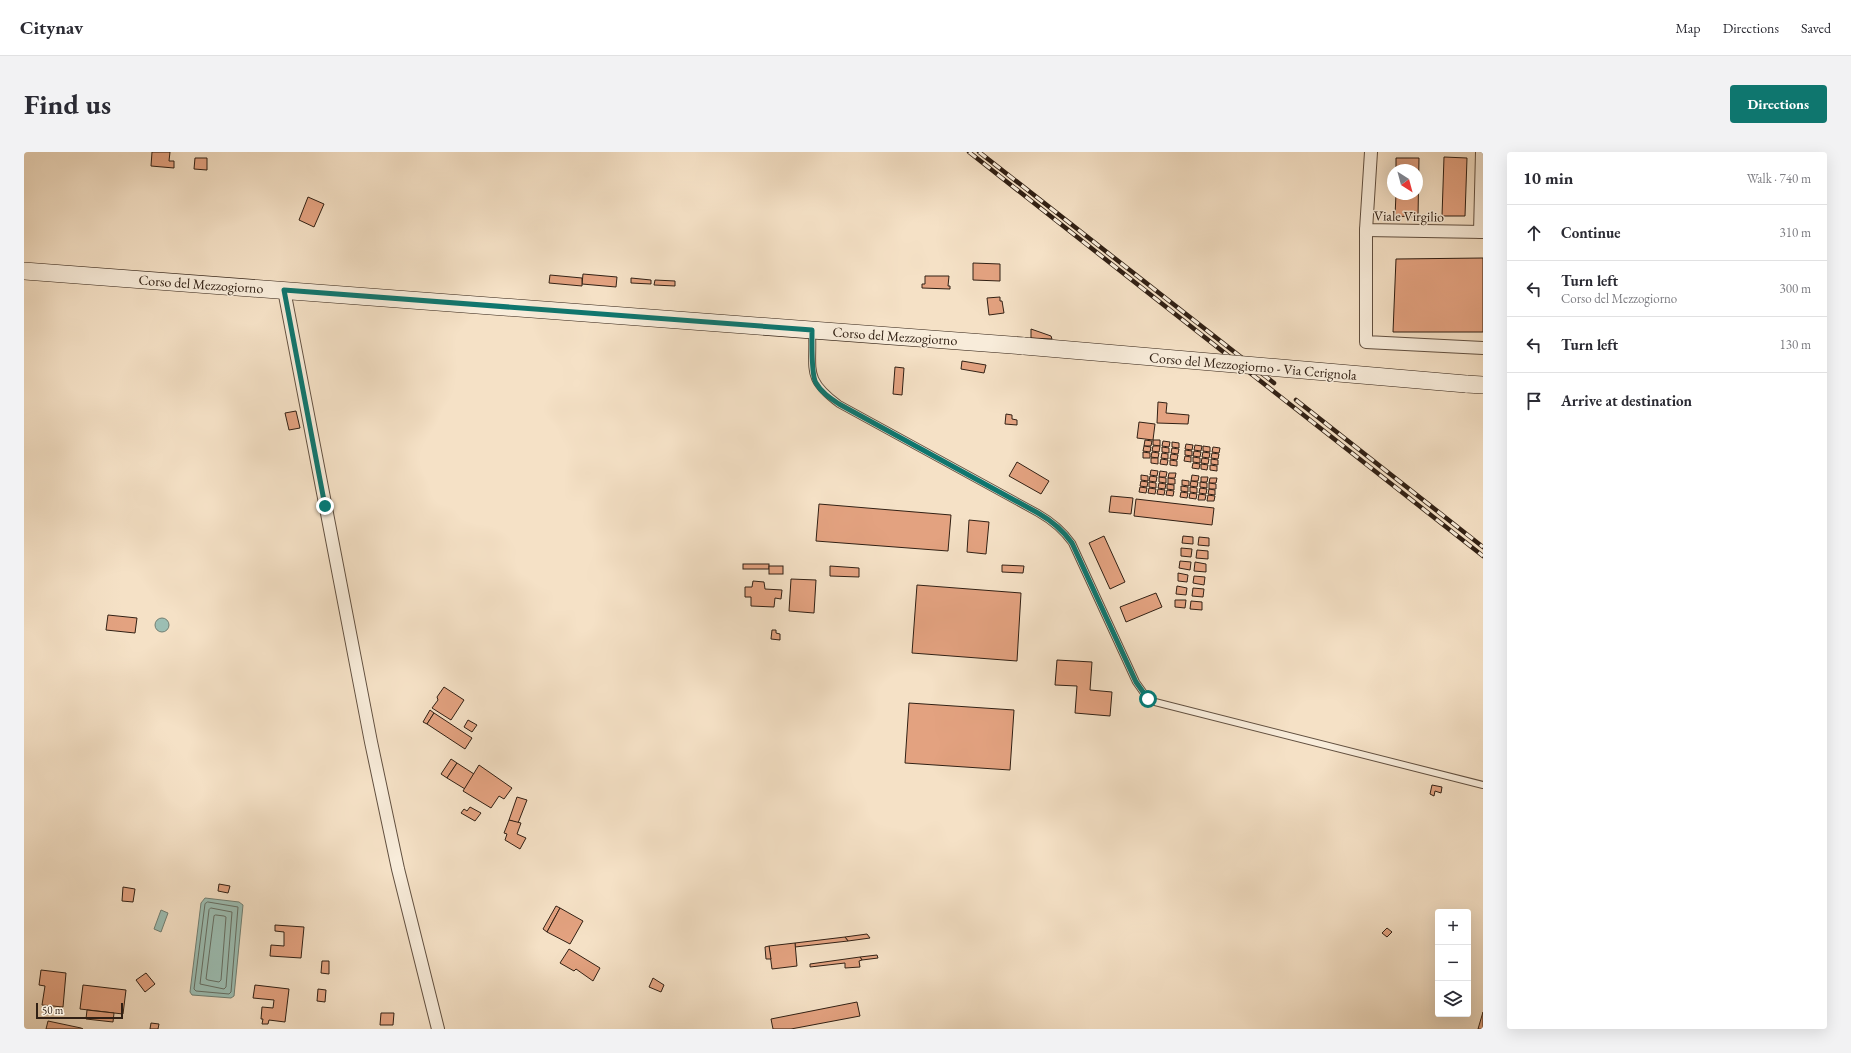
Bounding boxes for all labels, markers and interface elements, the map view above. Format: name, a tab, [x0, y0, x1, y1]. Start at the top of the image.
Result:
text: Citynav	[20, 15, 83, 40]
text: Map	[1675, 19, 1701, 37]
text: Directions	[1723, 19, 1779, 37]
text: Saved	[1801, 19, 1831, 37]
button: Directions	[1730, 85, 1827, 123]
text: Find us	[24, 86, 111, 122]
north arrow	[1387, 164, 1423, 200]
text: 10 min	[1523, 167, 1573, 189]
text: Walk · 740 m	[1747, 170, 1811, 187]
street label: Viale Virgilio	[1374, 206, 1444, 226]
icon: ahead	[1523, 222, 1545, 244]
text: Continue	[1561, 223, 1621, 242]
text: 310 m	[1780, 224, 1811, 241]
street label: Corso del Mezzogiorno	[138, 271, 264, 297]
text: Turn left	[1561, 271, 1618, 290]
icon: left	[1523, 278, 1545, 300]
text: 300 m	[1780, 280, 1811, 297]
text: Corso del Mezzogiorno	[1561, 290, 1677, 307]
street label: Corso del Mezzogiorno	[832, 323, 958, 349]
icon: left	[1523, 334, 1545, 356]
text: Turn left	[1561, 335, 1618, 354]
text: 130 m	[1780, 336, 1811, 353]
street label: Corso del Mezzogiorno - Via Cerignola	[1148, 348, 1358, 384]
icon: arrive	[1523, 390, 1545, 412]
text: Arrive at destination	[1561, 391, 1692, 410]
route end	[316, 497, 334, 515]
route start	[1139, 690, 1157, 708]
map controls	[1435, 909, 1471, 1017]
button: +	[1435, 909, 1471, 945]
button: −	[1435, 945, 1471, 981]
button: layers	[1435, 981, 1471, 1017]
scale bar	[36, 1001, 123, 1020]
text: 50 m	[42, 1003, 63, 1017]

